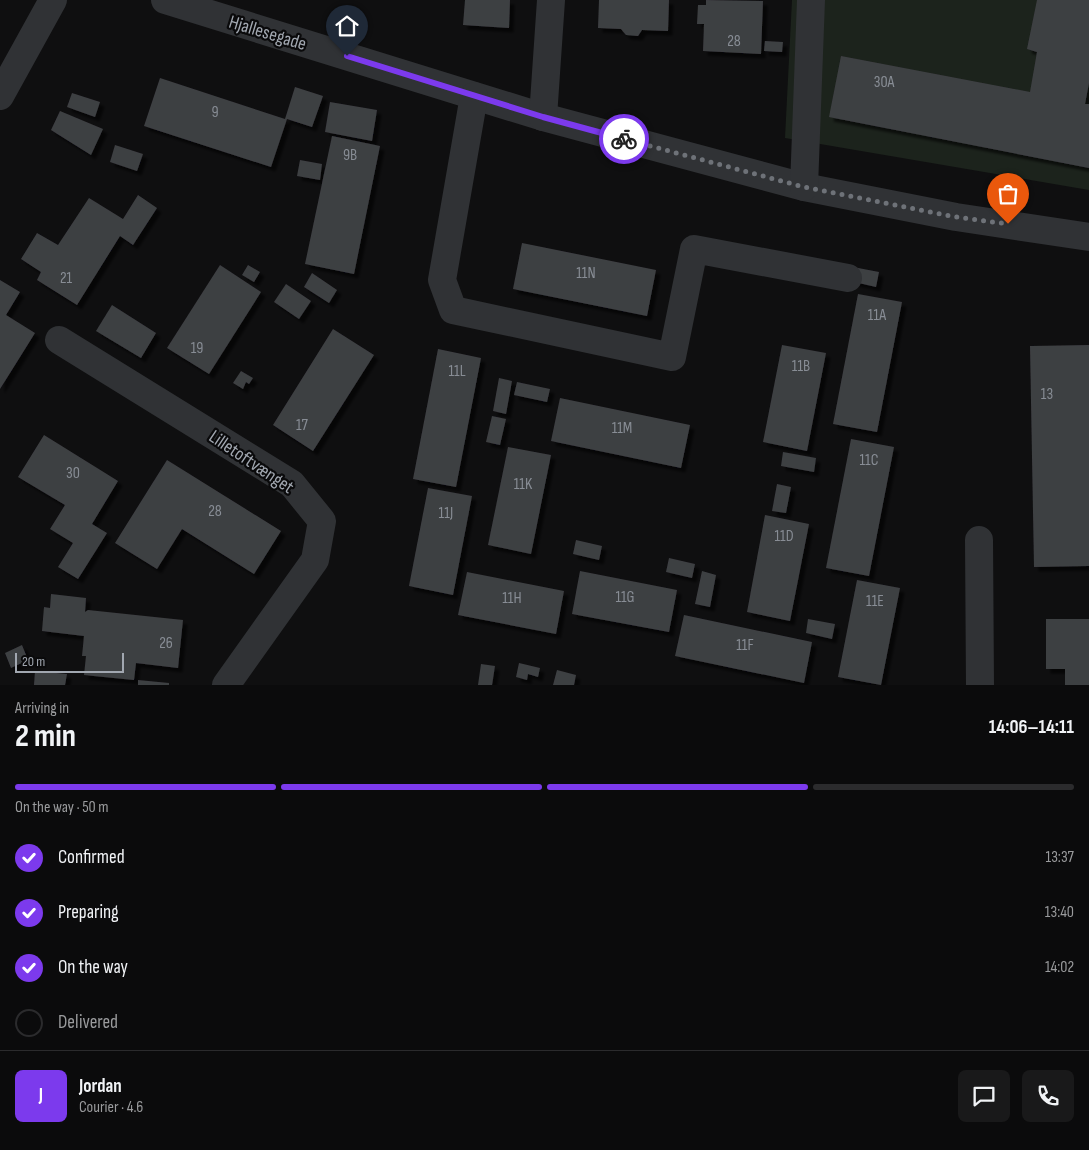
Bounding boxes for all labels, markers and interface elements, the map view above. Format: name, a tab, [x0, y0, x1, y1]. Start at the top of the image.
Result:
pin	[326, 5, 368, 56]
street label: Hjallesegade	[226, 11, 309, 56]
icon: home	[333, 12, 361, 40]
house number: 28	[727, 32, 741, 51]
house number: 30A	[874, 73, 894, 92]
house number: 9	[211, 103, 219, 122]
courier	[599, 114, 649, 164]
icon: bike	[610, 125, 638, 153]
house number: 9B	[343, 146, 357, 165]
pin	[987, 173, 1029, 224]
icon: bag	[994, 180, 1022, 208]
house number: 11N	[576, 264, 596, 283]
house number: 21	[60, 269, 73, 288]
house number: 11A	[868, 306, 886, 325]
house number: 19	[191, 339, 203, 358]
house number: 11B	[792, 357, 810, 376]
house number: 11L	[448, 362, 466, 381]
house number: 13	[1041, 385, 1053, 404]
house number: 17	[296, 416, 309, 435]
house number: 11M	[612, 419, 632, 438]
street label: Lilletoftvænget	[204, 425, 298, 499]
house number: 11C	[860, 451, 879, 470]
house number: 30	[66, 464, 80, 483]
house number: 11K	[514, 475, 533, 494]
house number: 28	[208, 502, 222, 521]
house number: 11J	[439, 504, 453, 523]
house number: 11D	[774, 527, 794, 546]
house number: 11G	[615, 588, 635, 607]
house number: 11H	[502, 589, 522, 608]
house number: 11E	[866, 592, 884, 611]
house number: 26	[159, 634, 173, 653]
house number: 11F	[736, 636, 754, 655]
scale bar	[15, 650, 124, 673]
text: 20 m	[22, 653, 45, 670]
text: Arriving in	[15, 699, 69, 718]
text: 14:06–14:11	[989, 716, 1074, 739]
text: 2 min	[15, 717, 76, 756]
text: On the way · 50 m	[15, 798, 109, 817]
icon: check	[15, 844, 43, 872]
text: Confirmed	[58, 846, 125, 869]
text: 13:37	[1046, 848, 1074, 867]
icon: check	[15, 899, 43, 927]
text: Preparing	[58, 901, 119, 924]
text: 13:40	[1045, 903, 1074, 922]
icon: check	[15, 954, 43, 982]
text: On the way	[58, 956, 128, 979]
text: 14:02	[1045, 958, 1074, 977]
text: Delivered	[58, 1011, 118, 1034]
button: chat	[958, 1070, 1010, 1122]
button: phone	[1022, 1070, 1074, 1122]
text: Jordan	[79, 1075, 122, 1098]
text: J	[39, 1084, 43, 1107]
text: Courier · 4.6	[79, 1098, 143, 1117]

